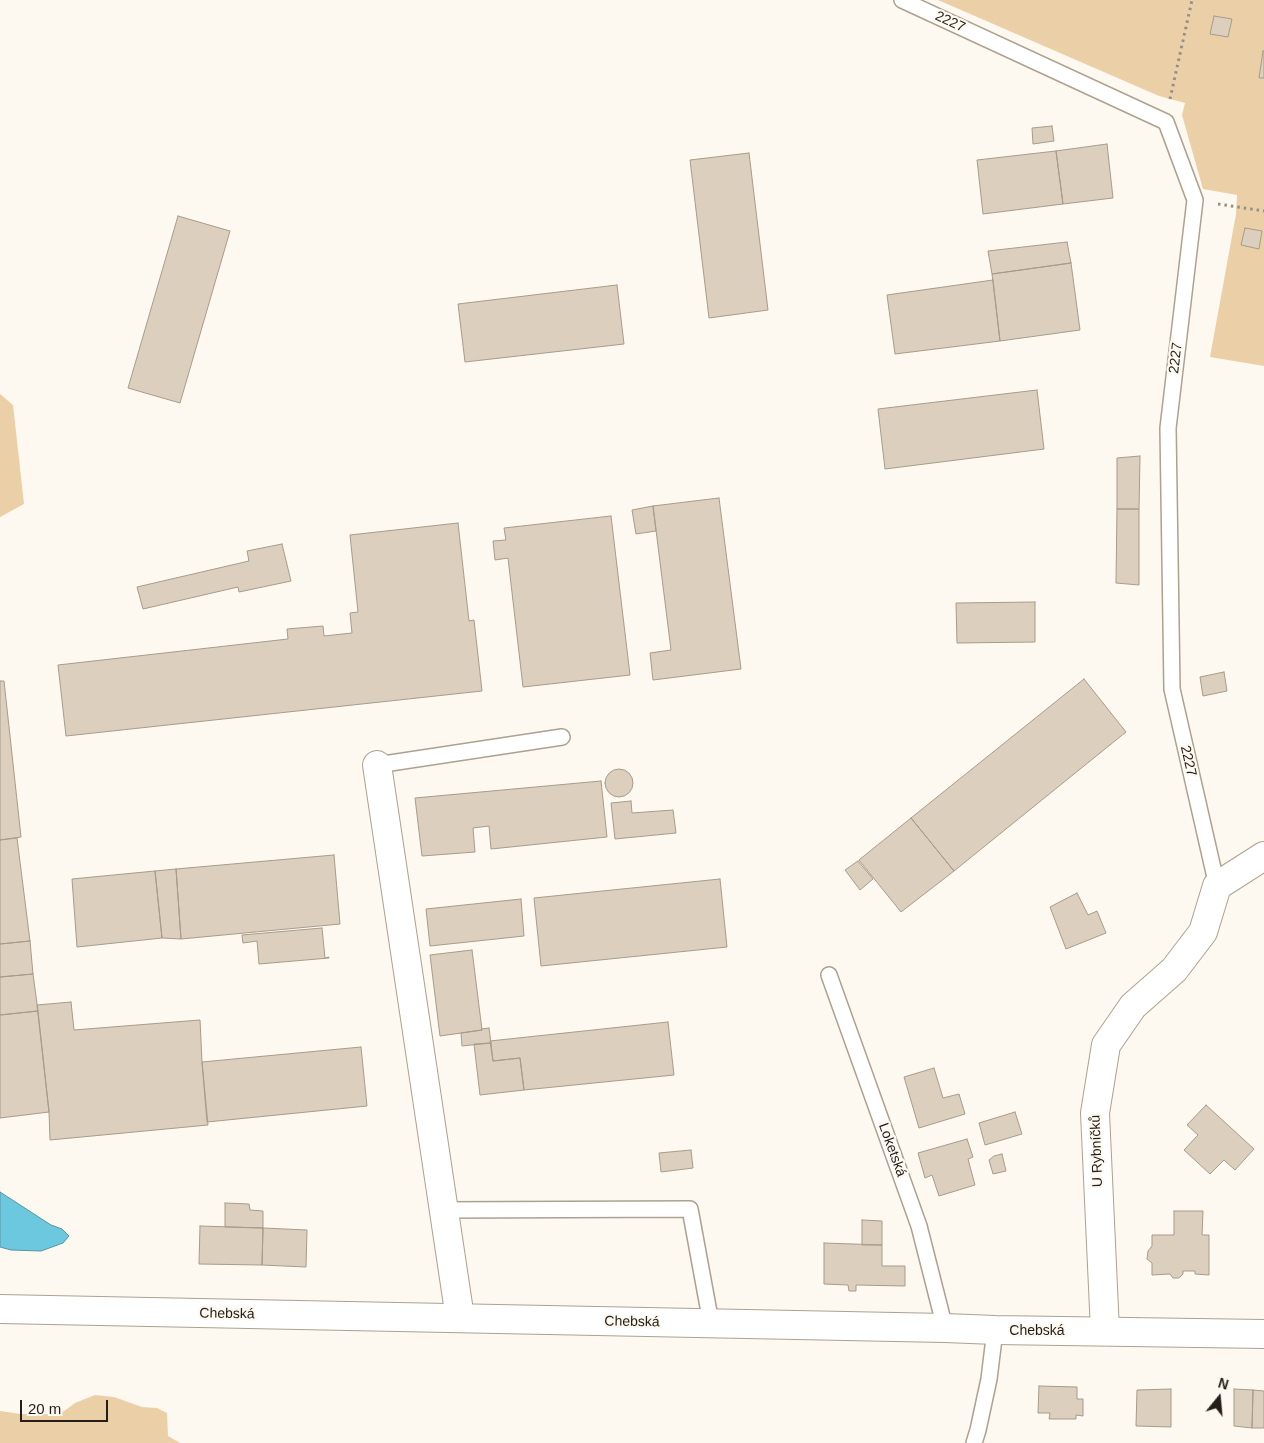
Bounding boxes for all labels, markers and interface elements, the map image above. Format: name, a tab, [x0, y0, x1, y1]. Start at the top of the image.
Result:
street label: 2227	[932, 8, 968, 36]
street label: 2227	[1166, 342, 1186, 374]
street label: 2227	[1176, 744, 1200, 778]
street label: U Rybníčků	[1087, 1115, 1107, 1187]
street label: Loketská	[875, 1121, 909, 1179]
street label: Chebská	[199, 1305, 255, 1323]
street label: Chebská	[604, 1313, 660, 1331]
street label: Chebská	[1009, 1323, 1065, 1339]
north arrow	[1194, 1373, 1244, 1423]
text: N	[1216, 1375, 1231, 1393]
scale bar	[22, 1390, 110, 1422]
text: 20 m	[28, 1400, 61, 1417]

